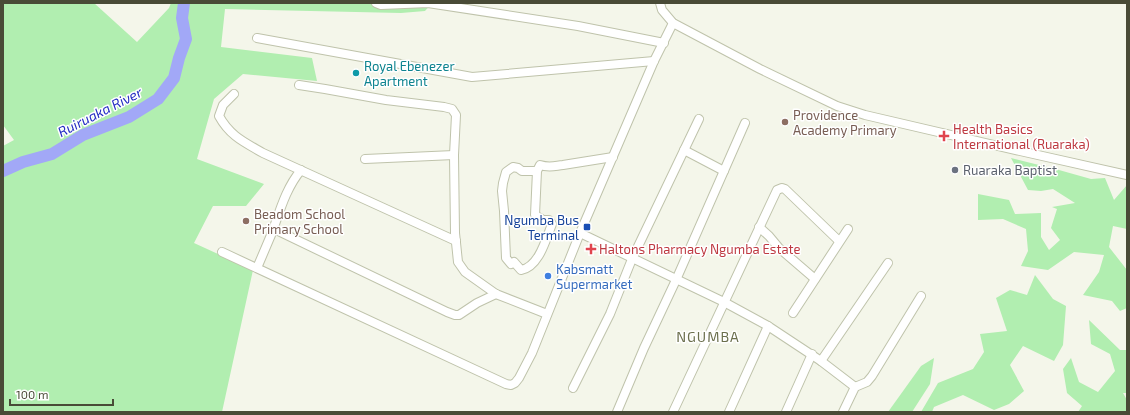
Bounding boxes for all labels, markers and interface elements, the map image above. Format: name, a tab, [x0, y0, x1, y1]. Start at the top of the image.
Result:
place label: Royal Ebenezer Apartment	[364, 58, 455, 89]
marker: Royal Ebenezer Apartment	[351, 68, 361, 78]
water label: Ruiruaka River	[55, 83, 145, 140]
place label: Providence Academy Primary	[793, 107, 897, 138]
marker: Providence Academy Primary	[780, 117, 790, 127]
place label: Health Basics International (Ruaraka)	[953, 121, 1090, 152]
marker: Health Basics International (Ruaraka)	[938, 130, 950, 142]
place label: Ruaraka Baptist	[963, 162, 1057, 178]
marker: Ruaraka Baptist	[950, 165, 960, 175]
place label: Beadom School Primary School	[254, 206, 345, 237]
place label: Ngumba Bus Terminal	[504, 212, 579, 243]
marker: Beadom School Primary School	[241, 216, 251, 226]
marker: Ngumba Bus Terminal	[582, 222, 592, 232]
place label: Haltons Pharmacy Ngumba Estate	[599, 241, 801, 257]
marker: Haltons Pharmacy Ngumba Estate	[586, 244, 596, 254]
place label: Kabsmatt Supermarket	[556, 261, 633, 292]
marker: Kabsmatt Supermarket	[543, 271, 553, 281]
district label: NGUMBA	[676, 328, 740, 345]
scale bar	[10, 381, 113, 407]
text: 100 m	[16, 387, 48, 401]

